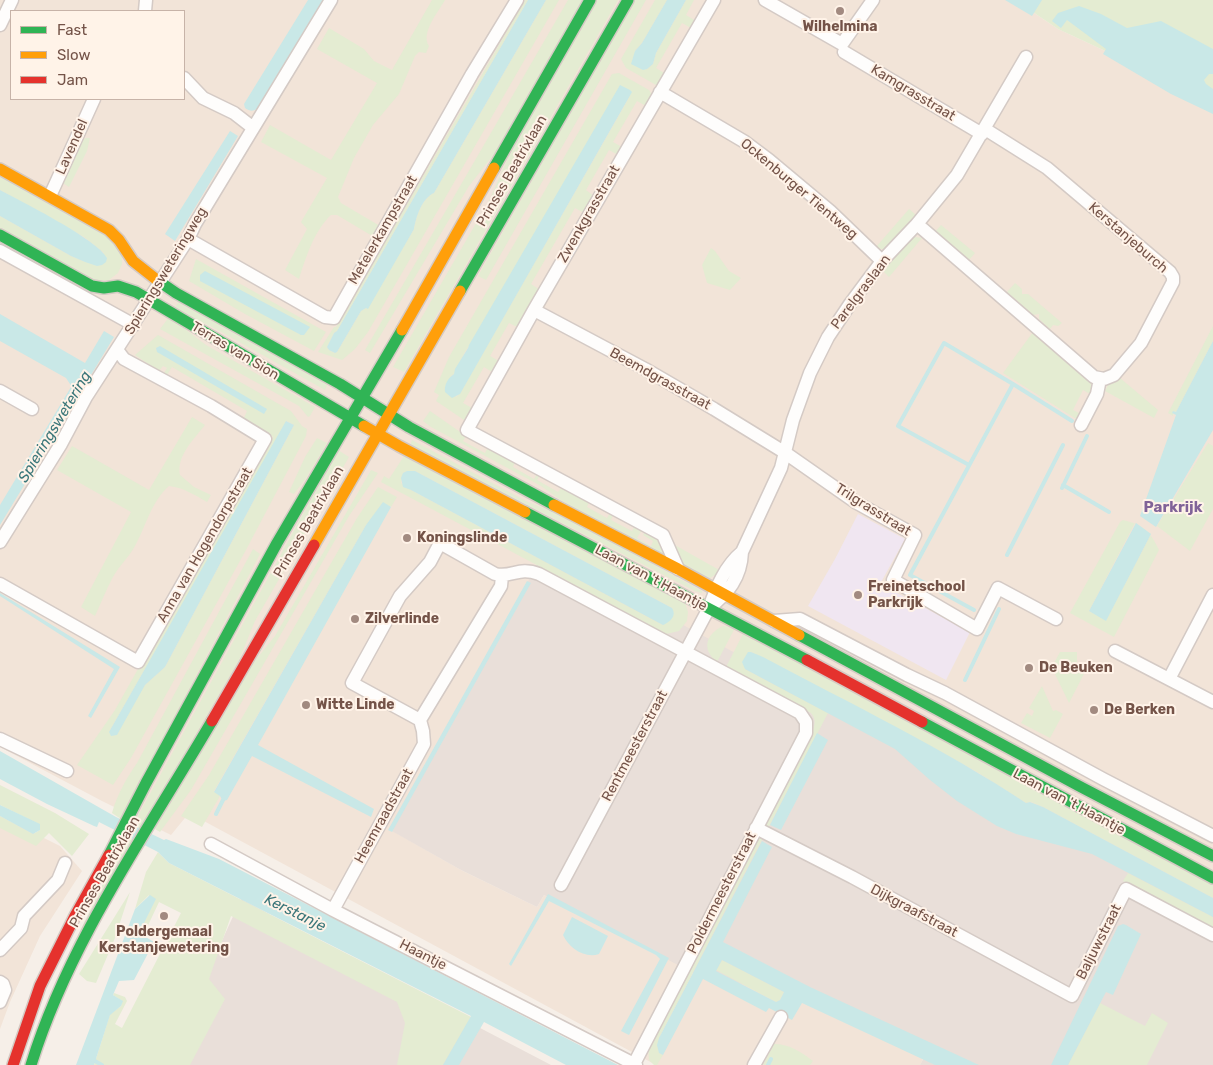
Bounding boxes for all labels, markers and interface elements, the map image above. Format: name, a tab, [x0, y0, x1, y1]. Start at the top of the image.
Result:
marker: Wilhelmina	[834, 5, 846, 17]
legend	[10, 10, 185, 100]
place label: Wilhelmina	[802, 19, 878, 35]
text: Fast	[57, 21, 87, 39]
text: Slow	[57, 46, 90, 64]
street label: Kamgrasstraat	[868, 61, 958, 125]
text: Jam	[57, 71, 88, 89]
street label: Prinses Beatrixlaan	[473, 112, 551, 230]
street label: Lavendel	[52, 117, 92, 177]
street label: Ockenburger Tientweg	[737, 135, 861, 243]
street label: Zwenkgrasstraat	[554, 162, 624, 266]
street label: Metelerkampstraat	[345, 173, 421, 287]
street label: Kerstanjeburch	[1085, 199, 1171, 277]
street label: Spieringsweteringweg	[121, 204, 211, 338]
street label: Parelgraslaan	[828, 251, 894, 333]
street label: Terras van Sion	[188, 318, 282, 384]
street label: Beemdgrasstraat	[607, 344, 713, 414]
water label: Spieringswetering	[15, 368, 95, 486]
street label: Prinses Beatrixlaan	[270, 463, 348, 581]
street label: Anna van Hogendorpstraat	[154, 465, 256, 625]
street label: Trilgrasstraat	[832, 480, 914, 540]
district label: Parkrijk	[1144, 499, 1202, 517]
place label: Koningslinde	[417, 530, 507, 546]
marker: Koningslinde	[401, 532, 413, 544]
street label: Laan van 't Haantje	[592, 541, 710, 615]
place label: Freinetschool Parkrijk	[868, 579, 965, 612]
marker: Freinetschool Parkrijk	[852, 589, 864, 601]
place label: Zilverlinde	[365, 611, 439, 627]
marker: Zilverlinde	[349, 613, 361, 625]
place label: De Beuken	[1039, 660, 1113, 676]
marker: De Beuken	[1023, 662, 1035, 674]
street label: Rentmeesterstraat	[599, 688, 671, 804]
place label: Witte Linde	[316, 697, 395, 713]
marker: Witte Linde	[300, 699, 312, 711]
place label: De Berken	[1104, 702, 1175, 718]
marker: De Berken	[1088, 704, 1100, 716]
street label: Laan van 't Haantje	[1010, 765, 1128, 839]
street label: Heemraadstraat	[351, 766, 417, 866]
street label: Prinses Beatrixlaan	[66, 813, 144, 931]
street label: Poldermeesterstraat	[684, 829, 760, 957]
street label: Dijkgraafstraat	[867, 881, 961, 941]
water label: Kerstanje	[261, 890, 329, 936]
street label: Baljuwstraat	[1073, 902, 1125, 982]
marker: Poldergemaal Kerstanjewetering	[158, 910, 170, 922]
place label: Poldergemaal Kerstanjewetering	[99, 924, 229, 956]
street label: Haantje	[397, 936, 449, 974]

